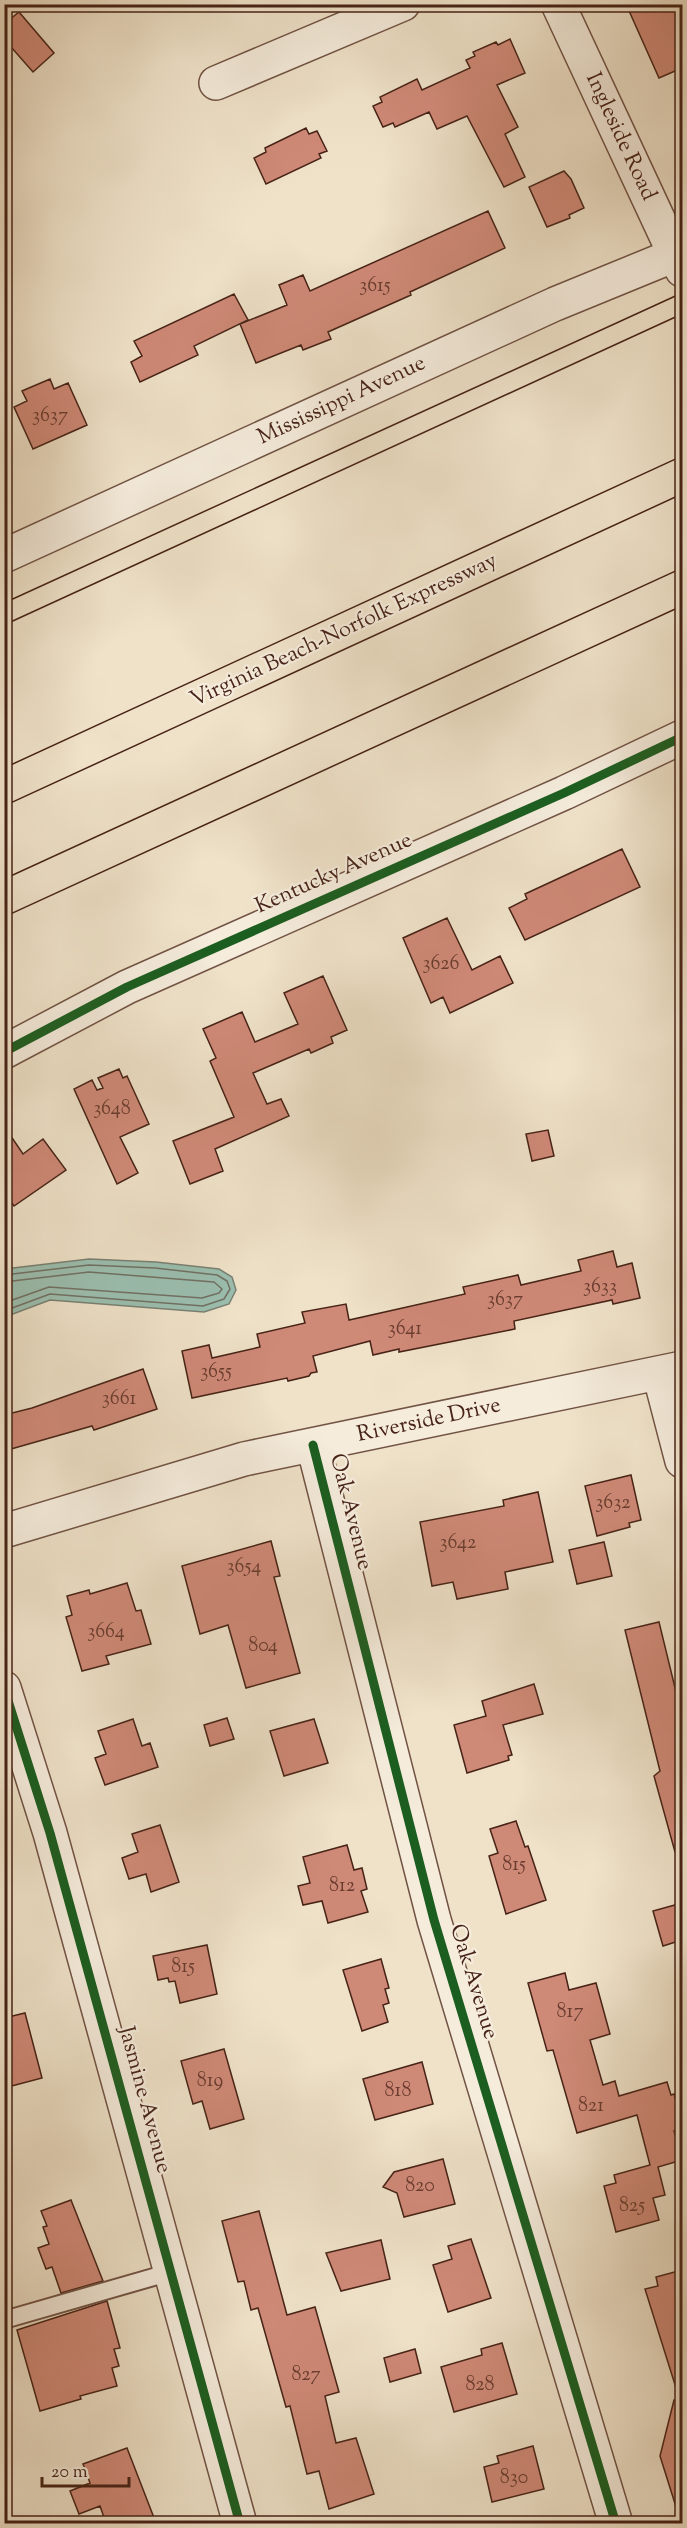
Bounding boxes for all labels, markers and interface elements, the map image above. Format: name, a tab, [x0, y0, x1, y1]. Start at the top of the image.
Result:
street label: Ingleside Road	[576, 68, 664, 206]
house number: 3615	[359, 272, 391, 301]
street label: Mississippi Avenue	[253, 348, 431, 454]
house number: 3637	[32, 402, 68, 431]
street label: Virginia Beach-Norfolk Expressway	[185, 546, 503, 716]
street label: Kentucky Avenue	[250, 825, 418, 923]
house number: 3626	[423, 950, 460, 979]
house number: 3648	[93, 1095, 131, 1124]
house number: 3633	[583, 1273, 617, 1302]
house number: 3637	[487, 1286, 523, 1315]
house number: 3641	[388, 1315, 422, 1344]
house number: 3655	[200, 1358, 232, 1387]
house number: 3661	[102, 1385, 136, 1414]
street label: Riverside Drive	[354, 1390, 504, 1452]
street label: Oak Avenue	[320, 1450, 380, 1574]
house number: 3632	[595, 1489, 631, 1518]
house number: 3642	[440, 1529, 476, 1558]
house number: 3654	[227, 1553, 261, 1582]
house number: 3664	[87, 1618, 125, 1647]
house number: 804	[248, 1632, 278, 1661]
house number: 815	[502, 1851, 526, 1880]
house number: 812	[329, 1872, 355, 1901]
street label: Oak Avenue	[440, 1920, 506, 2044]
house number: 815	[171, 1953, 195, 1982]
house number: 817	[557, 1998, 583, 2027]
street label: Jasmine Avenue	[109, 2022, 179, 2177]
house number: 819	[197, 2067, 223, 2096]
house number: 818	[385, 2077, 411, 2106]
house number: 821	[578, 2092, 604, 2121]
house number: 820	[405, 2172, 435, 2201]
house number: 825	[619, 2192, 645, 2221]
house number: 827	[291, 2361, 321, 2390]
house number: 828	[465, 2371, 495, 2400]
scale bar	[42, 2450, 129, 2488]
text: 20 m	[51, 2460, 88, 2486]
house number: 830	[500, 2464, 528, 2493]

